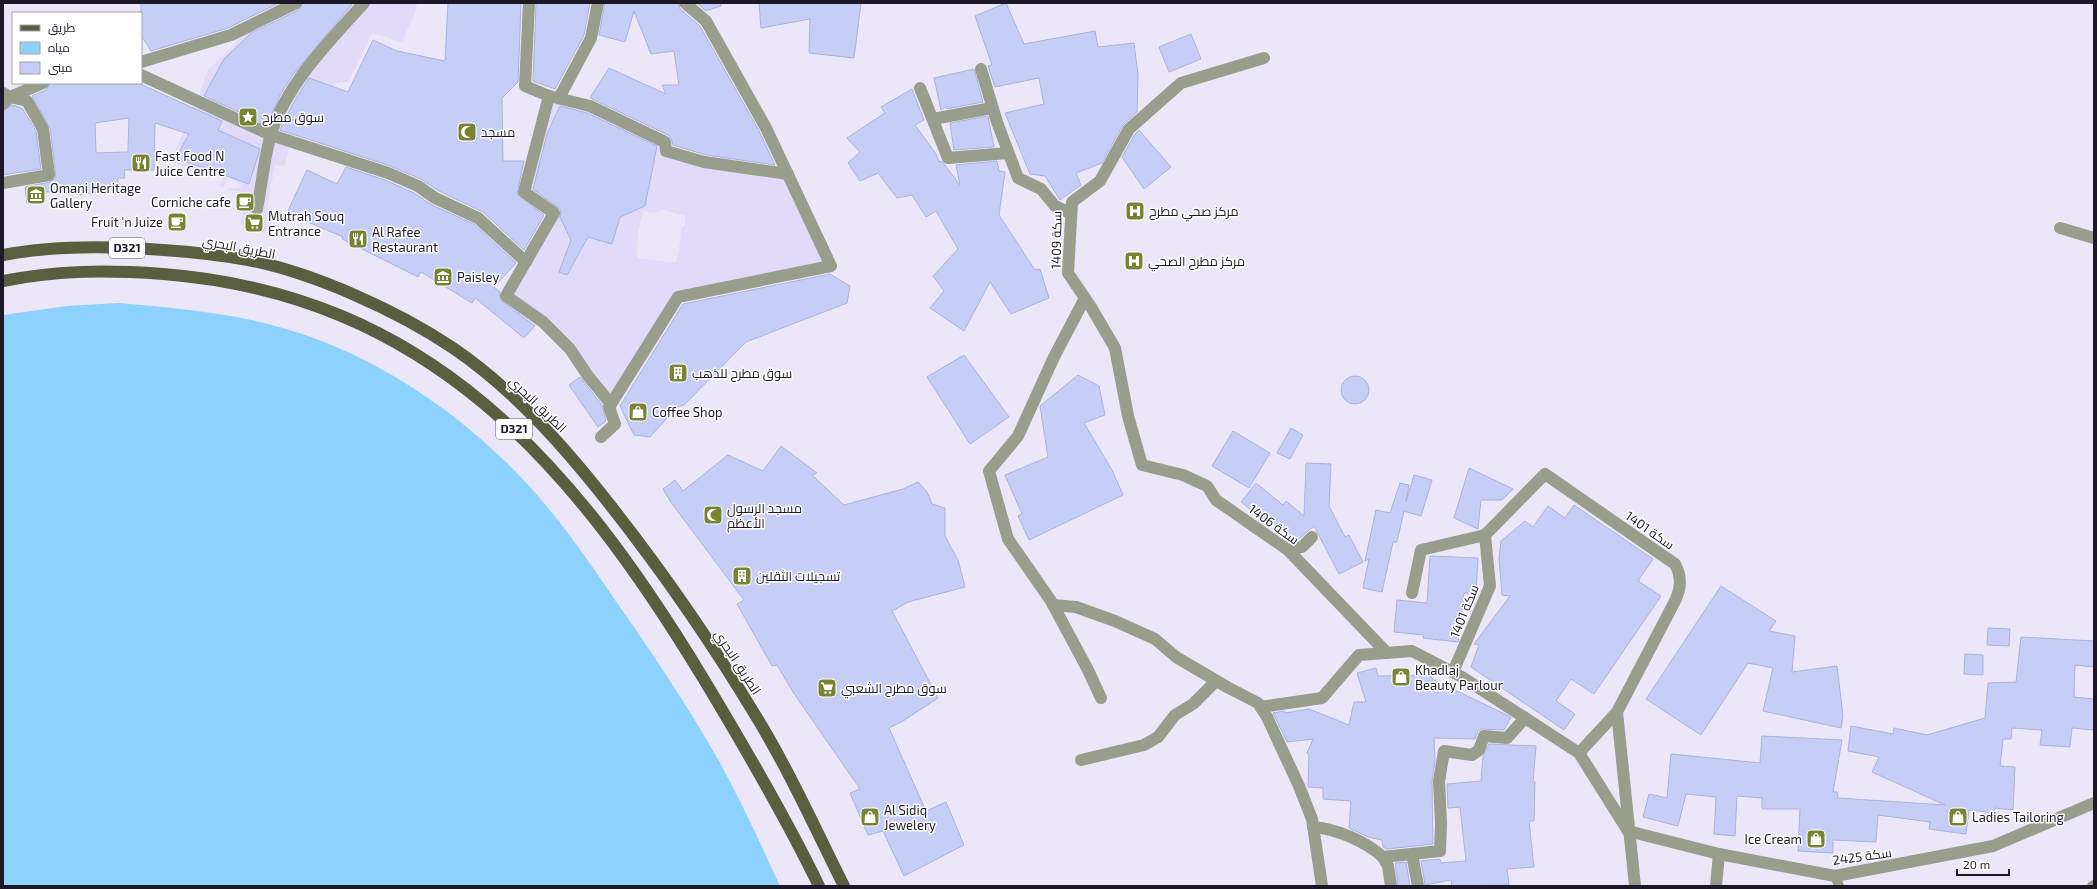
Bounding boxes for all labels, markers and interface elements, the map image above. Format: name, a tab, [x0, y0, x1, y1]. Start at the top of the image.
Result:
legend	[12, 12, 142, 84]
text: طريق	[48, 20, 76, 35]
text: مياه	[48, 40, 70, 55]
text: مبنى	[48, 60, 73, 75]
place icon: سوق مطرح	[237, 106, 259, 128]
place label: سوق مطرح	[262, 109, 324, 126]
mosque icon: مسجد	[456, 121, 478, 143]
place label: مسجد	[481, 124, 515, 140]
place label: Fast Food N Juice Centre	[155, 148, 225, 179]
restaurant icon: Fast Food N Juice Centre	[130, 152, 152, 174]
place label: Omani Heritage Gallery	[50, 180, 141, 211]
museum icon: Omani Heritage Gallery	[25, 184, 47, 206]
cafe icon: Corniche cafe	[234, 191, 256, 213]
place label: Corniche cafe	[151, 194, 231, 210]
hospital icon: مركز صحي مطرح	[1124, 200, 1146, 222]
place label: مركز صحي مطرح	[1149, 203, 1239, 222]
place label: Mutrah Souq Entrance	[268, 208, 344, 239]
cafe icon: Fruit 'n Juize	[166, 211, 188, 233]
street label: 1409 سكة	[1047, 211, 1065, 269]
supermarket icon: Mutrah Souq Entrance	[243, 212, 265, 234]
place label: Fruit 'n Juize	[91, 214, 163, 230]
place label: Al Rafee Restaurant	[372, 224, 438, 255]
restaurant icon: Al Rafee Restaurant	[347, 228, 369, 250]
street label: الطريق البحري	[201, 232, 277, 265]
road number: D321	[109, 238, 145, 258]
hospital icon: مركز مطرح الصحي	[1123, 250, 1145, 272]
place label: مركز مطرح الصحي	[1148, 253, 1245, 272]
museum icon: Paisley	[432, 266, 454, 288]
place label: Paisley	[457, 269, 499, 285]
building icon: سوق مطرح للذهب	[667, 362, 689, 384]
place label: سوق مطرح للذهب	[692, 365, 792, 382]
street label: الطريق البحري	[504, 373, 570, 438]
shop icon: Coffee Shop	[627, 401, 649, 423]
place label: Coffee Shop	[652, 404, 723, 420]
road number: D321	[496, 419, 532, 439]
place label: مسجد الرسول الأعظم	[727, 500, 802, 533]
street label: 1406 سكة	[1246, 500, 1302, 548]
mosque icon: مسجد الرسول الأعظم	[702, 504, 724, 526]
street label: 1401 سكة	[1623, 507, 1677, 553]
building icon: تسجيلات الثقلين	[731, 565, 753, 587]
place label: تسجيلات الثقلين	[756, 568, 841, 584]
street label: سكة 1401	[1446, 582, 1482, 640]
street label: الطريق البحري	[709, 627, 765, 699]
place label: Khadlaj Beauty Parlour	[1415, 662, 1503, 693]
shop icon: Khadlaj Beauty Parlour	[1390, 666, 1412, 688]
supermarket icon: سوق مطرح الشعبي	[816, 677, 838, 699]
place label: سوق مطرح الشعبي	[841, 680, 947, 699]
place label: Al Sidiq Jewelery	[884, 802, 936, 833]
shop icon: Al Sidiq Jewelery	[859, 806, 881, 828]
shop icon: Ladies Tailoring	[1947, 806, 1969, 828]
place label: Ladies Tailoring	[1972, 809, 2064, 825]
shop icon: Ice Cream	[1805, 828, 1827, 850]
place label: Ice Cream	[1745, 831, 1802, 847]
street label: سكة 2425	[1832, 844, 1892, 868]
scale bar	[1957, 851, 2009, 877]
text: 20 m	[1963, 857, 1990, 871]

